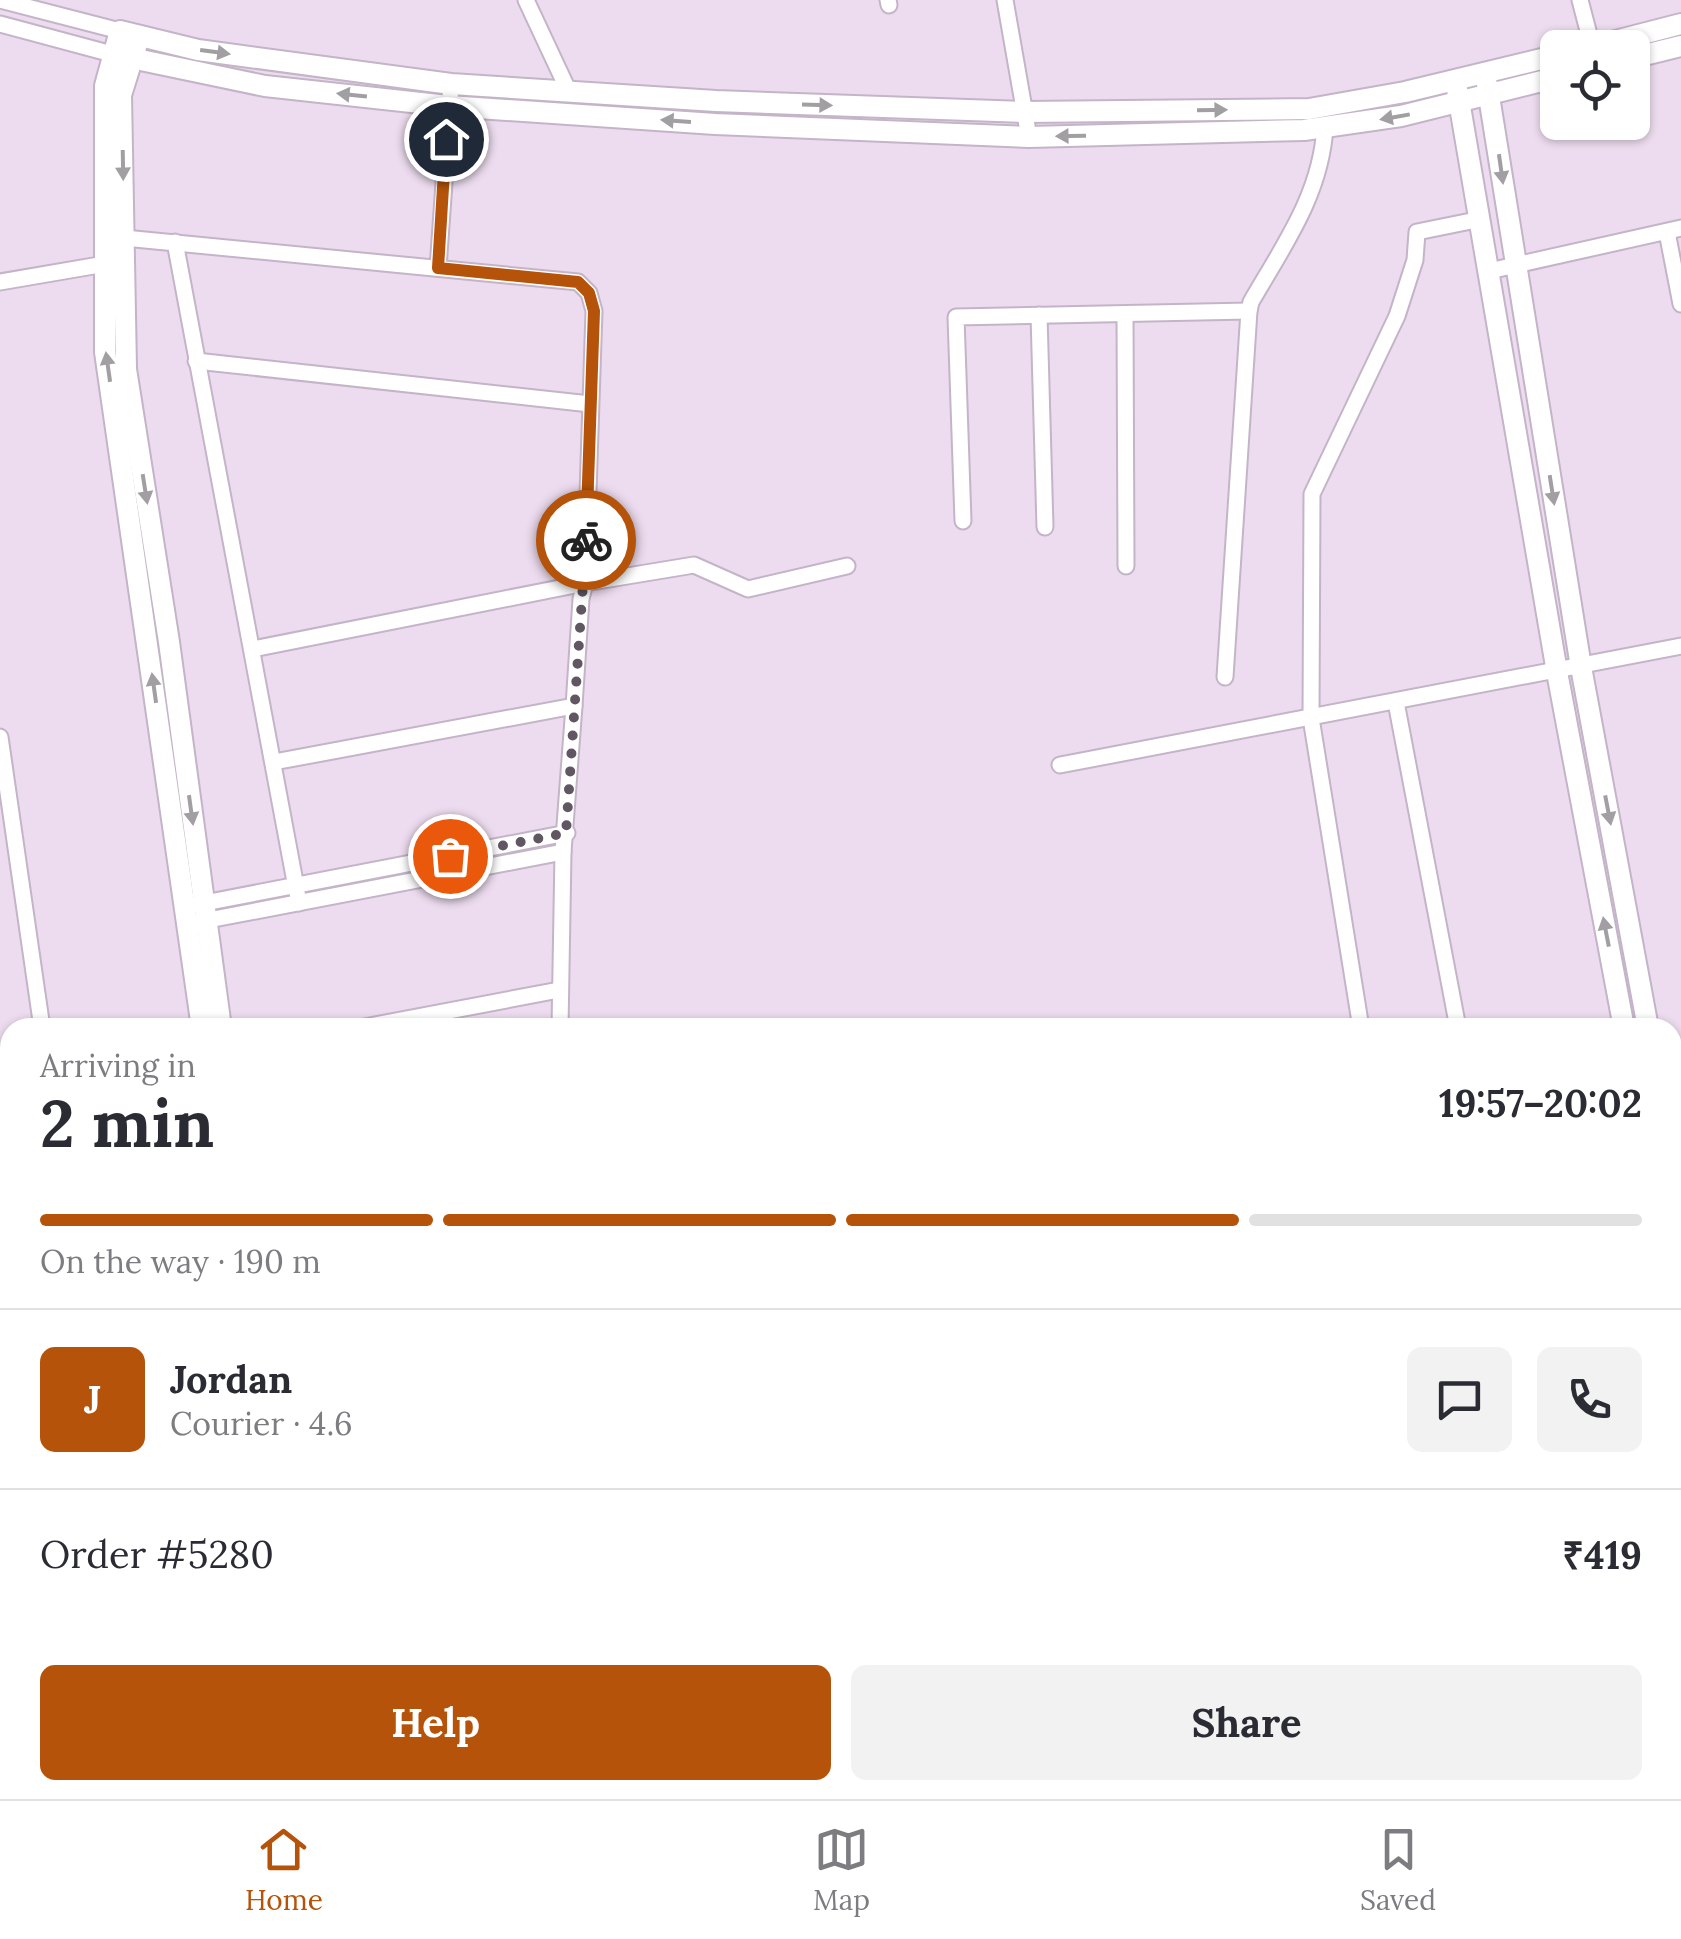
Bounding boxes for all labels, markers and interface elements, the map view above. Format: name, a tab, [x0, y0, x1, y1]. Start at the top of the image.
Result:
map controls	[1540, 30, 1650, 140]
button: locate	[1540, 30, 1650, 140]
one-way arrow	[199, 44, 231, 60]
one-way arrow	[336, 87, 368, 103]
pin	[404, 97, 489, 182]
one-way arrow	[801, 97, 833, 113]
one-way arrow	[1196, 102, 1228, 118]
one-way arrow	[1379, 110, 1410, 125]
icon: home	[419, 112, 474, 167]
one-way arrow	[660, 113, 692, 129]
one-way arrow	[1054, 128, 1086, 144]
one-way arrow	[115, 150, 131, 182]
one-way arrow	[1493, 153, 1509, 185]
one-way arrow	[99, 350, 115, 382]
one-way arrow	[138, 473, 153, 505]
one-way arrow	[1545, 474, 1560, 506]
courier	[536, 490, 636, 590]
icon: bike	[559, 513, 614, 568]
one-way arrow	[145, 672, 161, 704]
one-way arrow	[184, 795, 200, 827]
one-way arrow	[1600, 795, 1616, 826]
pin	[408, 814, 493, 899]
icon: bag	[423, 829, 478, 884]
one-way arrow	[1598, 915, 1613, 947]
text: Arriving in	[40, 1045, 196, 1086]
text: 19:57–20:02	[1439, 1079, 1642, 1127]
text: 2 min	[40, 1082, 214, 1165]
text: On the way · 190 m	[40, 1241, 321, 1282]
button: chat	[1407, 1347, 1512, 1452]
button: phone	[1537, 1347, 1642, 1452]
text: Jordan	[170, 1355, 292, 1403]
text: J	[84, 1375, 101, 1423]
text: Courier · 4.6	[170, 1403, 352, 1444]
text: Order #5280	[40, 1530, 274, 1578]
text: ₹419	[1562, 1531, 1642, 1579]
button: Help	[40, 1665, 831, 1780]
button: Share	[851, 1665, 1642, 1780]
tab: Home	[245, 1822, 323, 1918]
tab: Map	[813, 1822, 870, 1918]
tab: Saved	[1360, 1822, 1436, 1918]

